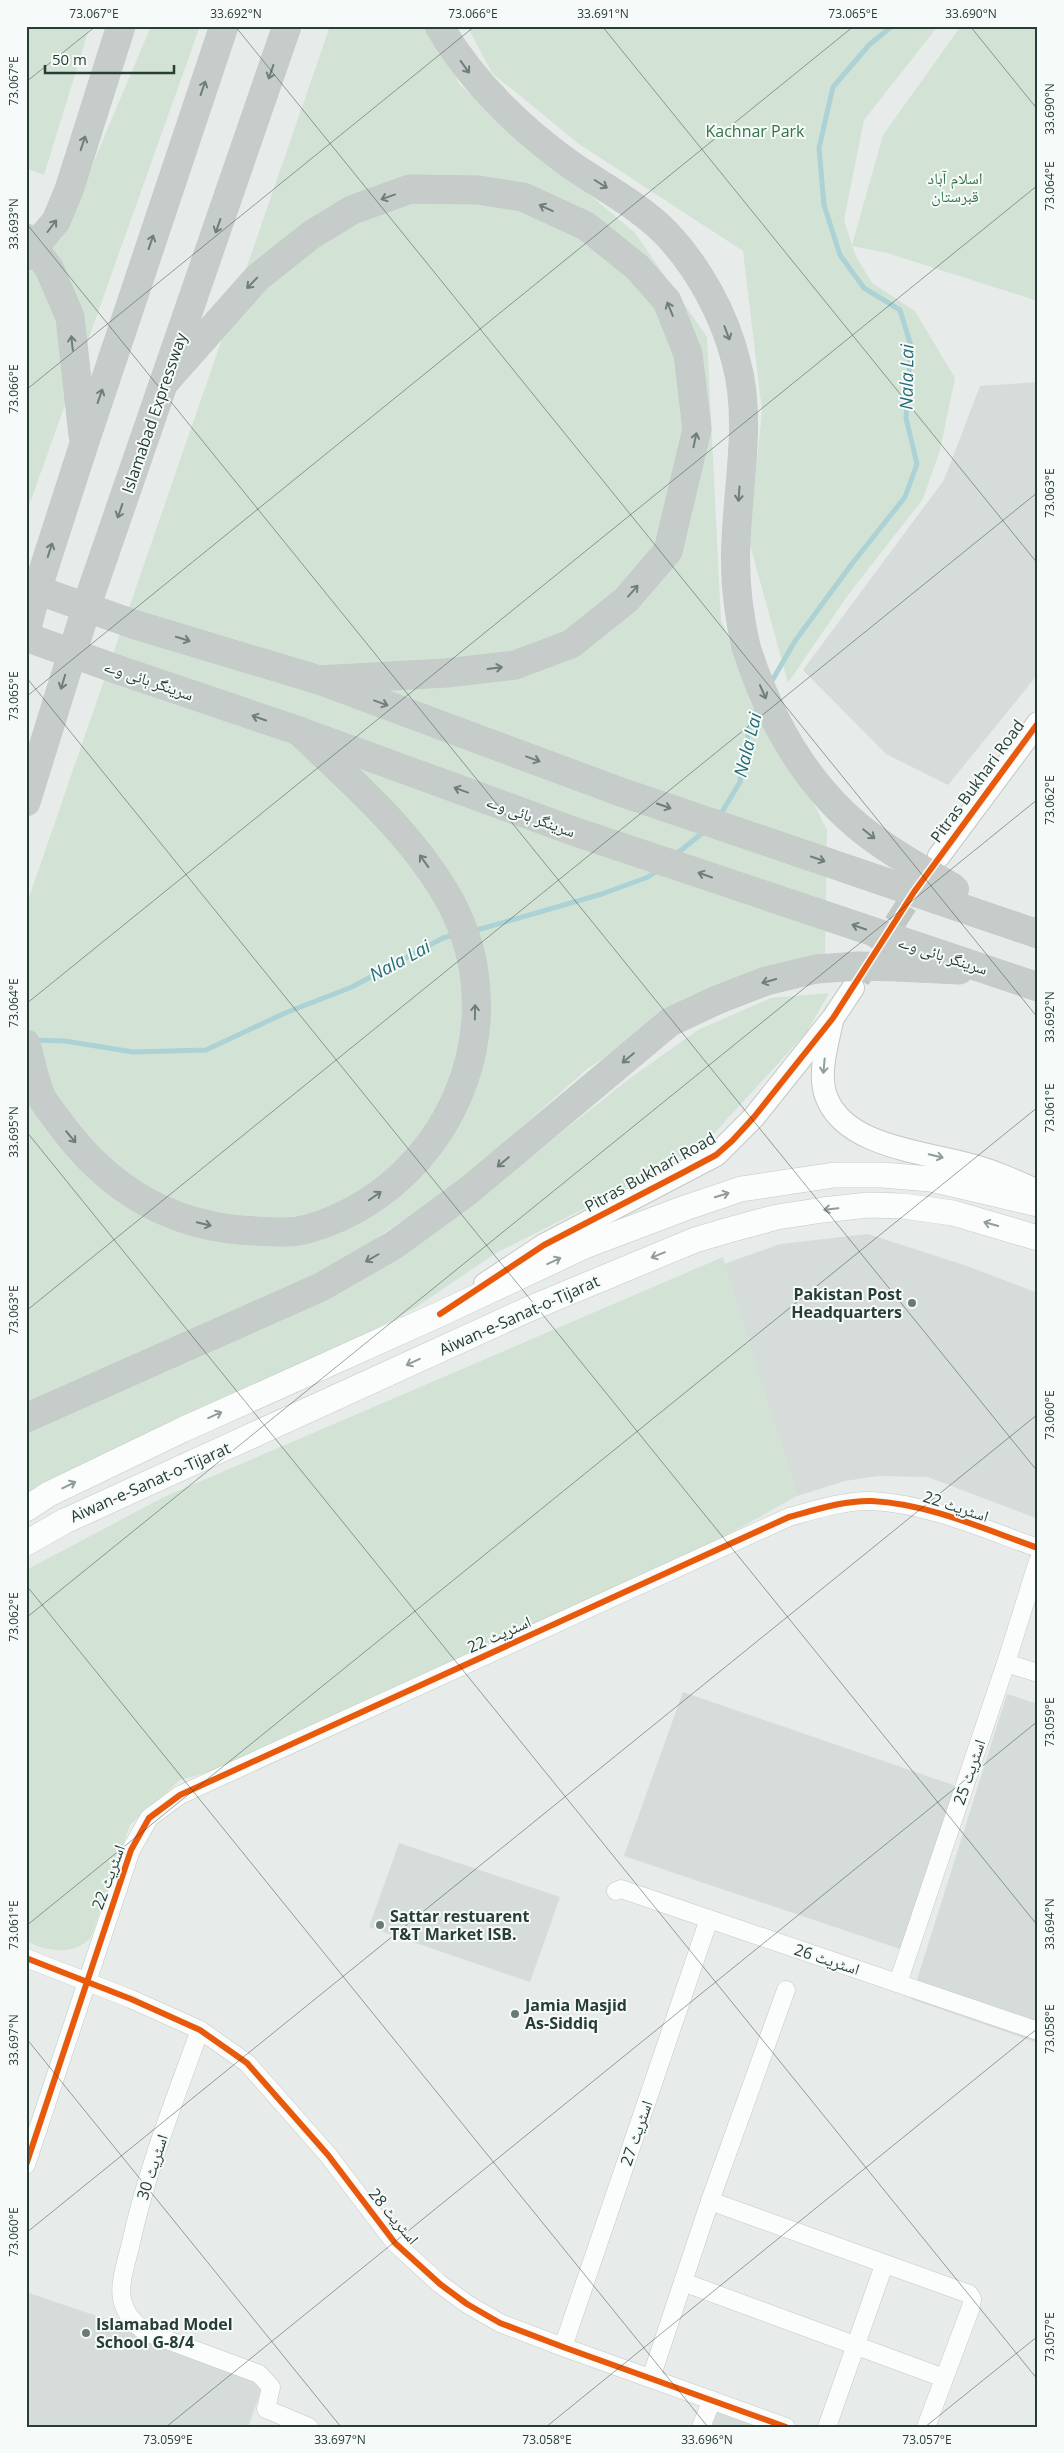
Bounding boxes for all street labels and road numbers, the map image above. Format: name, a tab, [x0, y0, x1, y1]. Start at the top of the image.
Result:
street label: Islamabad Expressway	[116, 329, 192, 496]
street label: سرینگر ہائی وے	[101, 654, 197, 706]
street label: Pitras Bukhari Road	[925, 715, 1029, 847]
street label: سرینگر ہائی وے	[484, 790, 578, 842]
street label: سرینگر ہائی وے	[895, 930, 991, 980]
street label: Pitras Bukhari Road	[580, 1127, 720, 1217]
street label: Aiwan-e-Sanat-o-Tijarat	[435, 1270, 603, 1360]
street label: Aiwan-e-Sanat-o-Tijarat	[66, 1437, 234, 1527]
street label: اسٹریٹ 22	[920, 1485, 992, 1527]
street label: اسٹریٹ 22	[464, 1610, 534, 1658]
street label: اسٹریٹ 25	[948, 1736, 990, 1808]
street label: اسٹریٹ 22	[86, 1841, 130, 1913]
street label: اسٹریٹ 26	[791, 1938, 863, 1980]
street label: اسٹریٹ 27	[615, 2097, 657, 2169]
street label: اسٹریٹ 30	[131, 2131, 173, 2203]
street label: اسٹریٹ 28	[364, 2183, 424, 2249]

